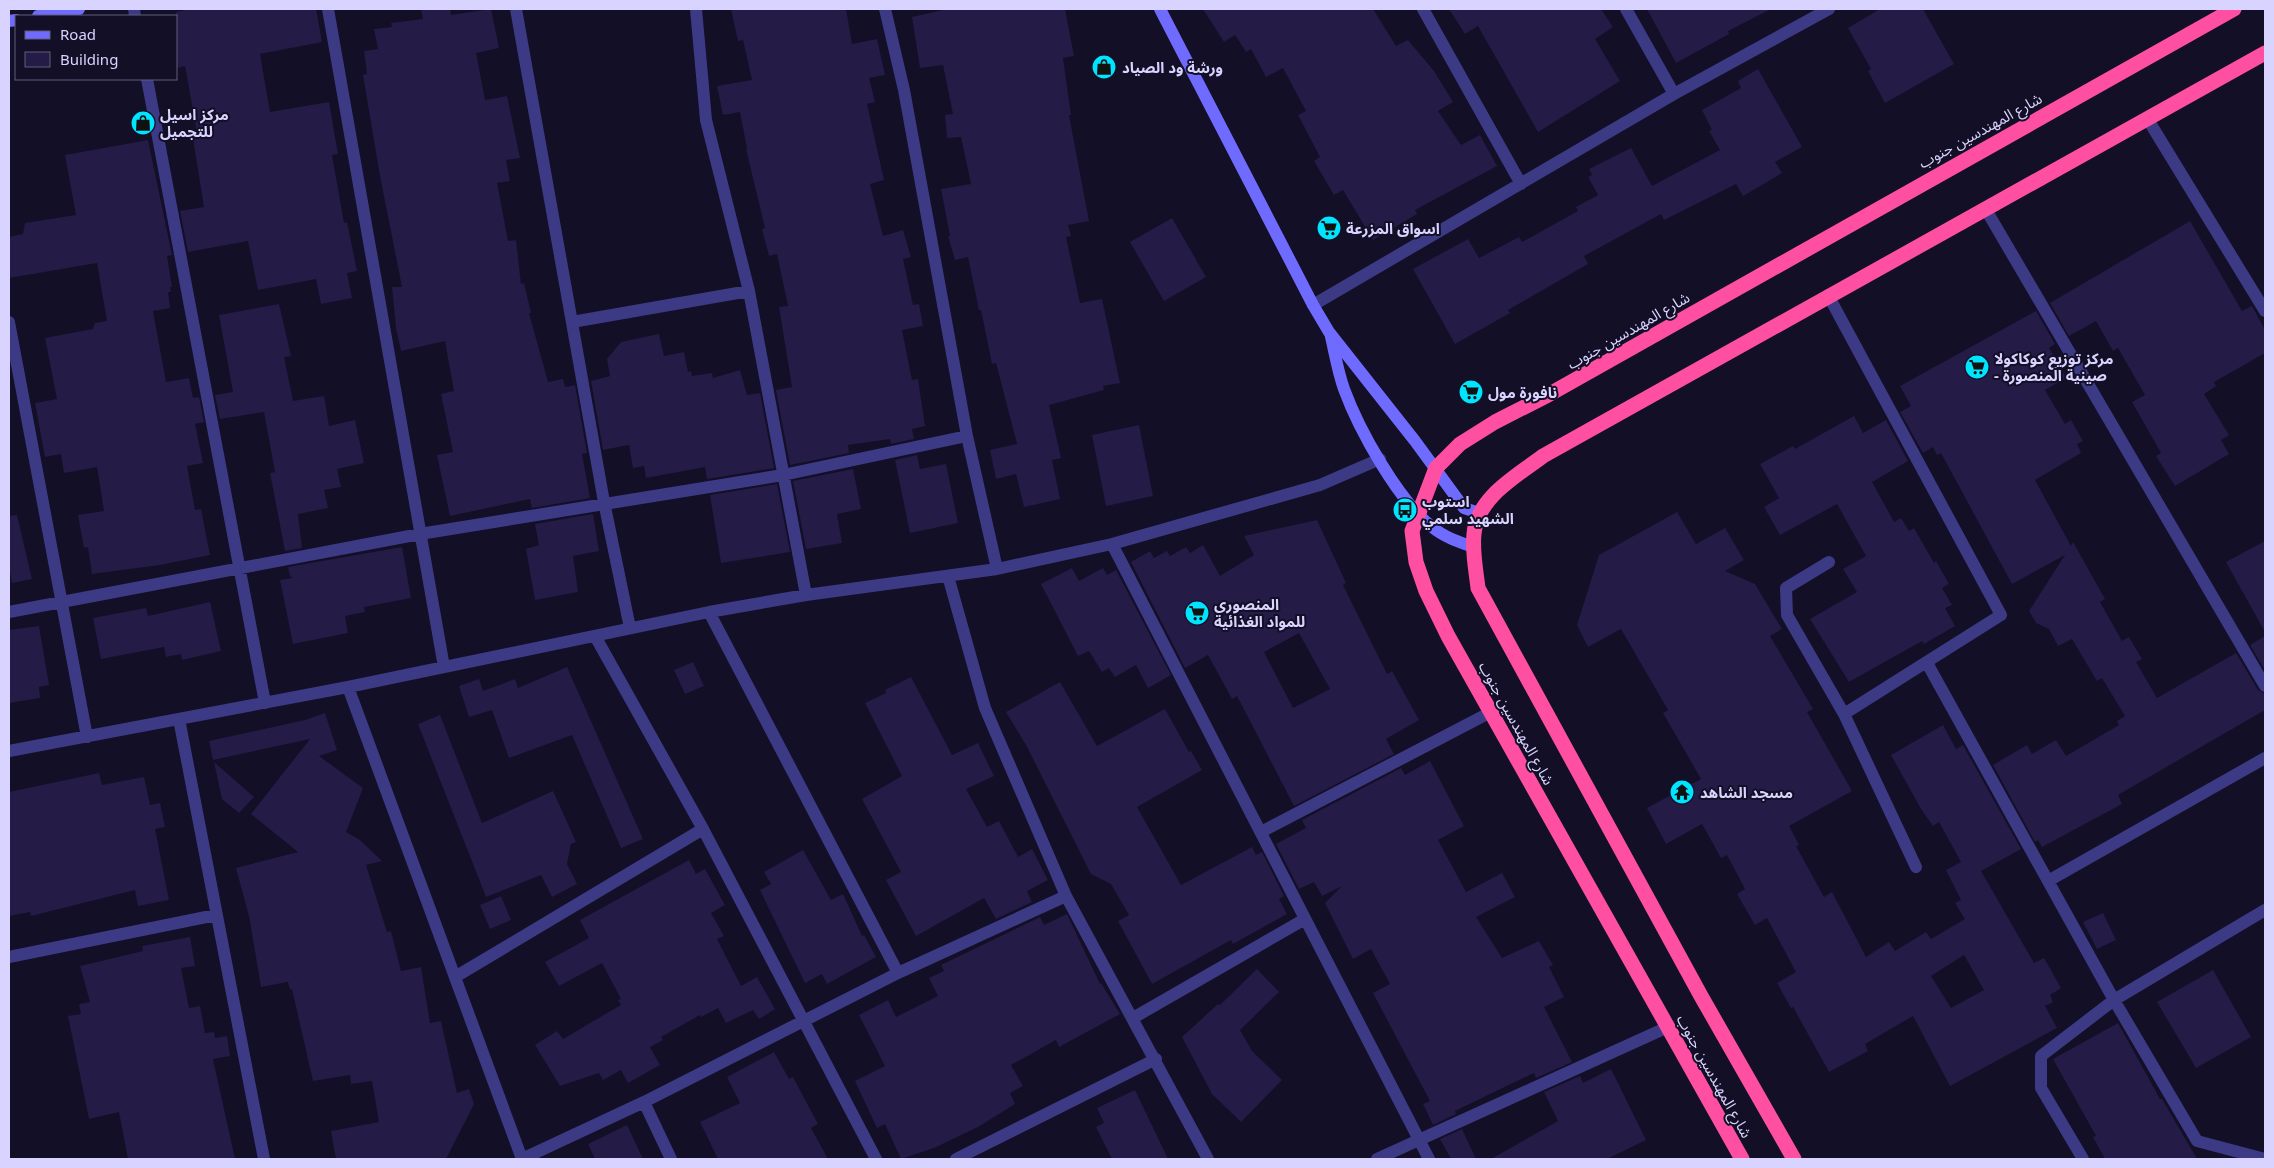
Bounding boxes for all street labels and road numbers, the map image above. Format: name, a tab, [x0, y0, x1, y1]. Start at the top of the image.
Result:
street label: شارع المهندسين جنوب	[1915, 88, 2047, 175]
street label: شارع المهندسين جنوب	[1563, 287, 1695, 376]
street label: شارع المهندسين جنوب	[1472, 658, 1559, 790]
street label: شارع المهندسين جنوب	[1670, 1011, 1757, 1143]

